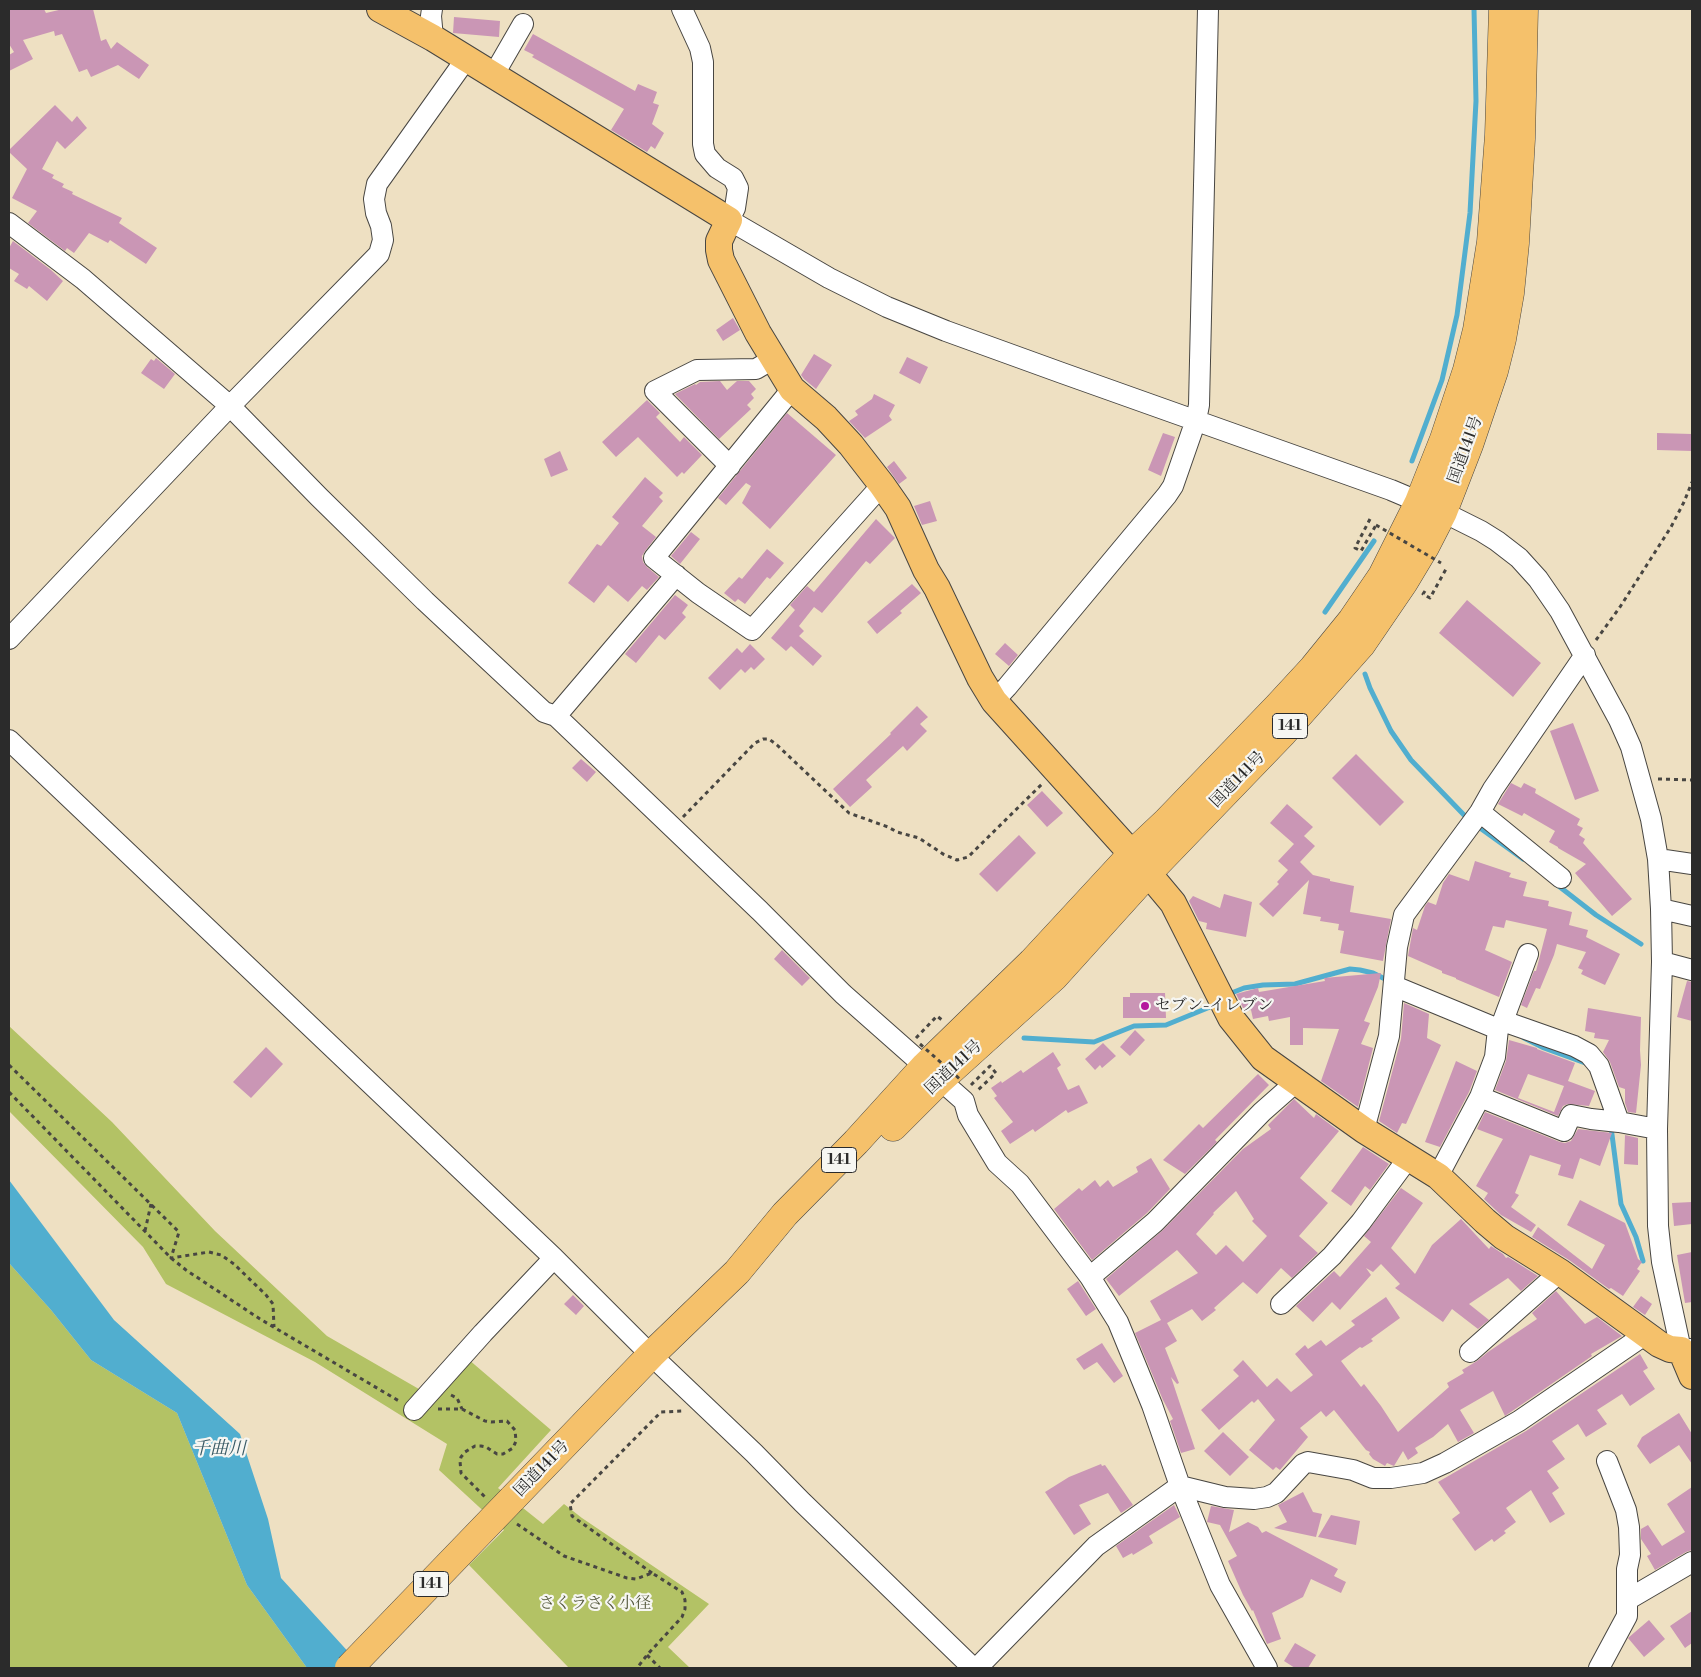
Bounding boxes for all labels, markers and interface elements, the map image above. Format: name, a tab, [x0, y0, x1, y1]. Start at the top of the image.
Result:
street label: 国道141号	[1445, 414, 1487, 486]
road number: 141	[1272, 714, 1308, 738]
street label: 国道141号	[1207, 748, 1269, 812]
place label: セブン-イレブン	[1155, 996, 1273, 1016]
marker: セブン-イレブン	[1139, 1000, 1151, 1012]
street label: 国道141号	[922, 1037, 986, 1099]
road number: 141	[822, 1148, 856, 1172]
street label: 国道141号	[511, 1437, 573, 1501]
water label: 千曲川	[192, 1439, 246, 1461]
road number: 141	[414, 1572, 448, 1596]
park label: さくラさく小径	[539, 1594, 651, 1614]

